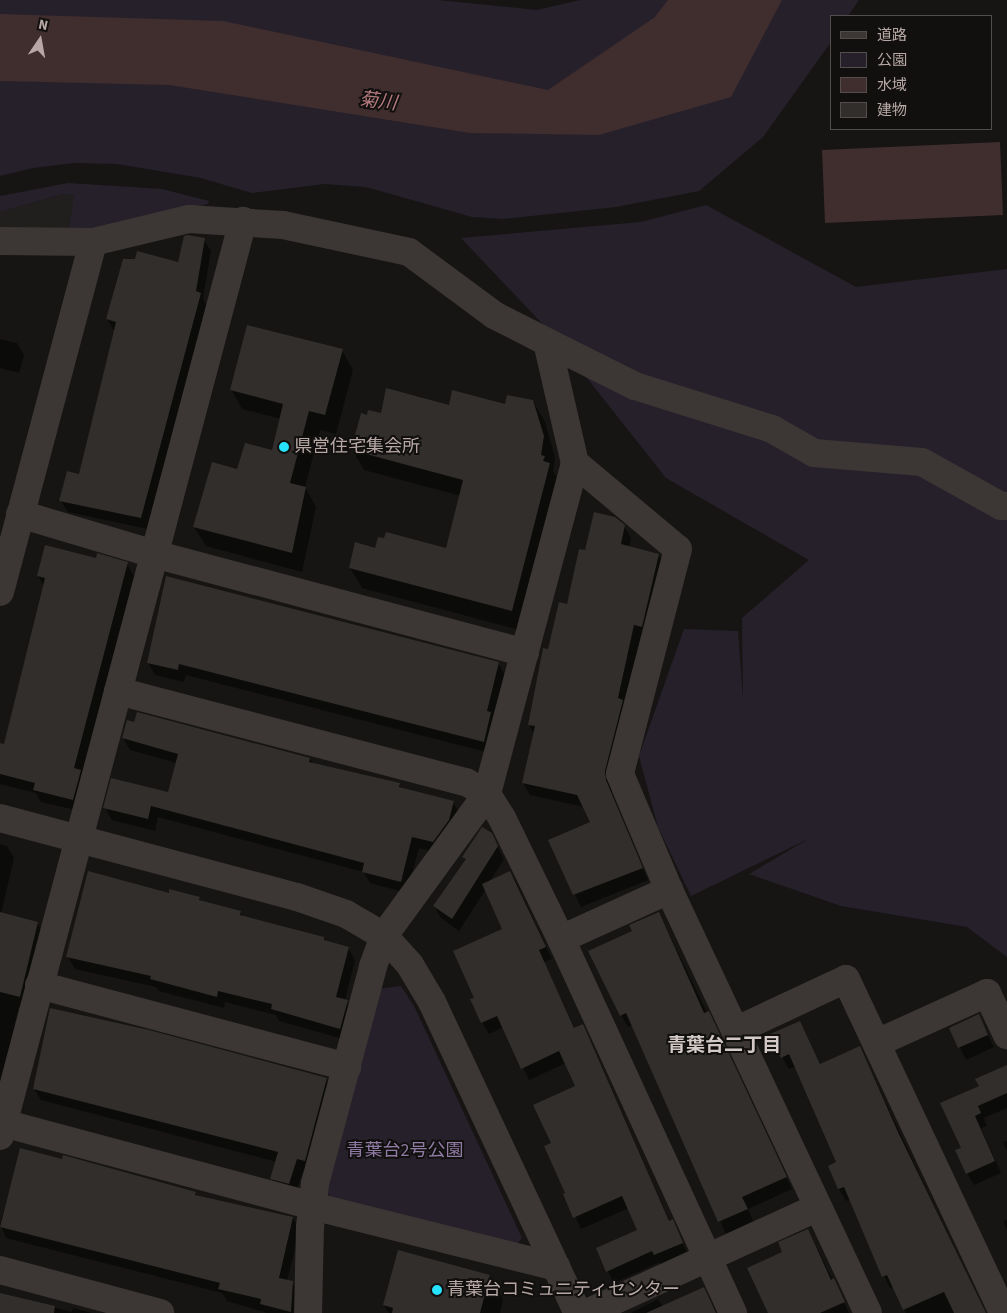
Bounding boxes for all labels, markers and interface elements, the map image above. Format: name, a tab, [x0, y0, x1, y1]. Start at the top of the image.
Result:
north arrow	[15, 15, 65, 65]
text: N	[36, 15, 50, 36]
legend	[830, 15, 992, 130]
text: 道路	[877, 25, 907, 46]
text: 公園	[877, 50, 907, 71]
text: 水域	[877, 75, 907, 96]
water label: 菊川	[358, 88, 398, 116]
text: 建物	[877, 100, 907, 121]
place label: 県営住宅集会所	[294, 436, 420, 458]
marker: 県営住宅集会所	[278, 441, 290, 453]
district label: 青葉台二丁目	[667, 1035, 781, 1057]
park label: 青葉台2号公園	[347, 1140, 463, 1162]
place label: 青葉台コミュニティセンター	[447, 1279, 681, 1301]
marker: 青葉台コミュニティセンター	[431, 1284, 443, 1296]

